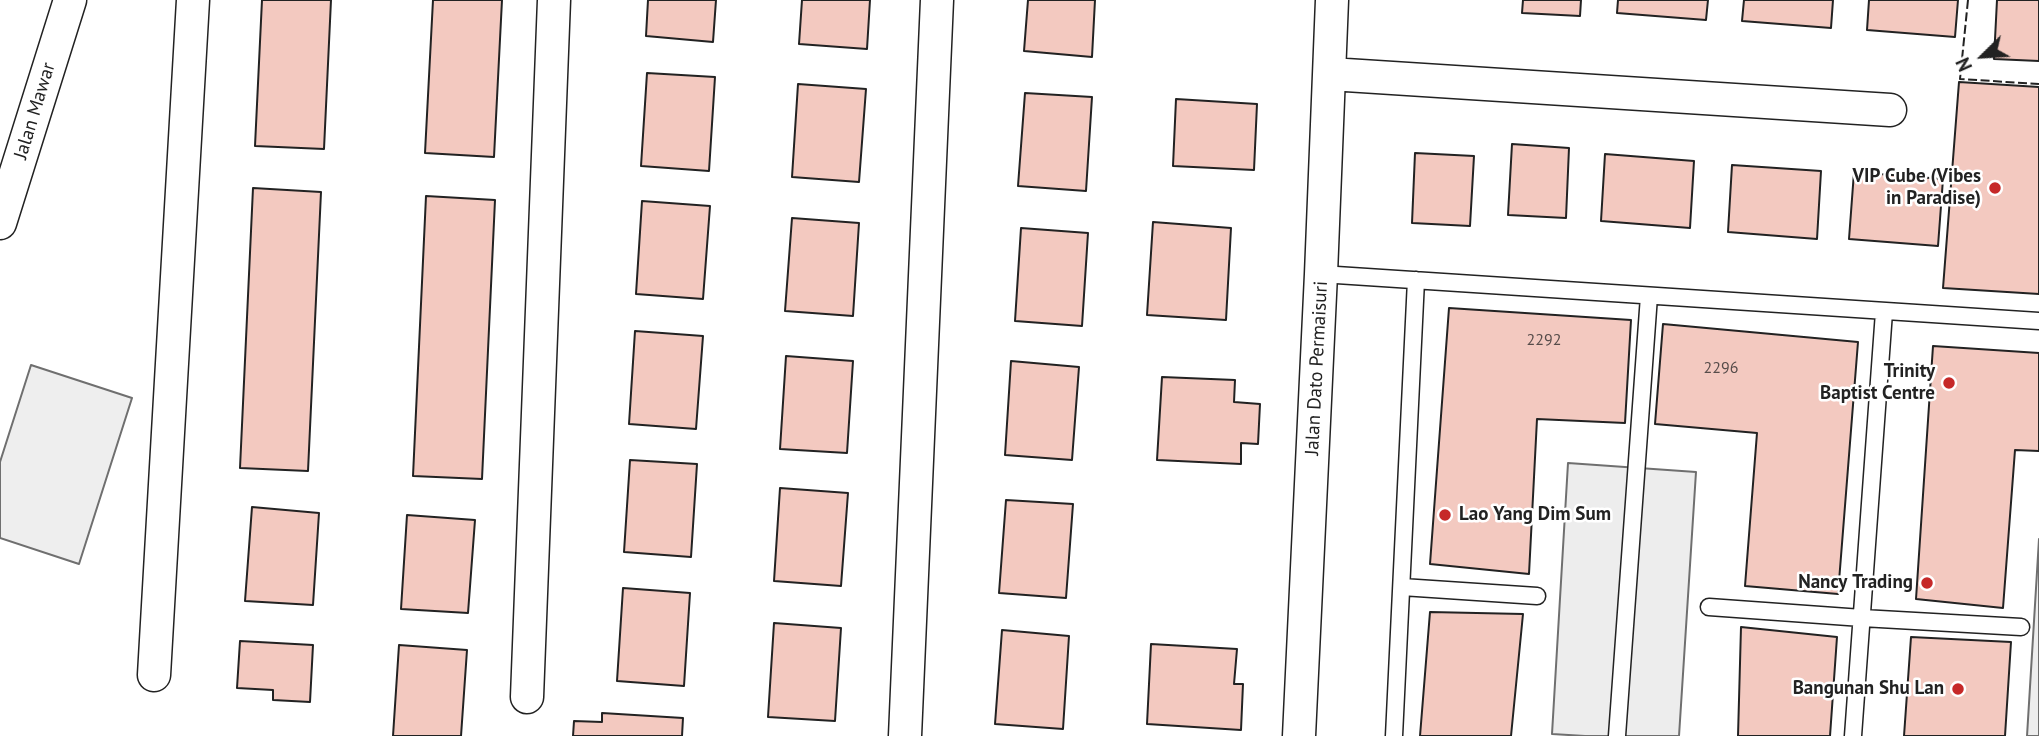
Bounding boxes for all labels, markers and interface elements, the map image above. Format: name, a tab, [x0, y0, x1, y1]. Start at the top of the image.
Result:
north arrow	[1948, 21, 2018, 91]
text: N	[1950, 54, 1977, 75]
street label: Jalan Mawar	[10, 60, 60, 162]
place label: VIP Cube (Vibes in Paradise)	[1853, 166, 1981, 210]
marker: VIP Cube (Vibes in Paradise)	[1987, 180, 2003, 196]
street label: Jalan Dato Permaisuri	[1301, 280, 1333, 456]
house number: 2292	[1527, 330, 1561, 350]
house number: 2296	[1704, 358, 1738, 378]
place label: Trinity Baptist Centre	[1820, 361, 1935, 405]
marker: Trinity Baptist Centre	[1941, 375, 1957, 391]
place label: Lao Yang Dim Sum	[1459, 504, 1611, 526]
marker: Lao Yang Dim Sum	[1437, 507, 1453, 523]
place label: Nancy Trading	[1798, 572, 1913, 594]
marker: Nancy Trading	[1919, 575, 1935, 591]
place label: Bangunan Shu Lan	[1793, 678, 1944, 700]
marker: Bangunan Shu Lan	[1950, 681, 1966, 697]

